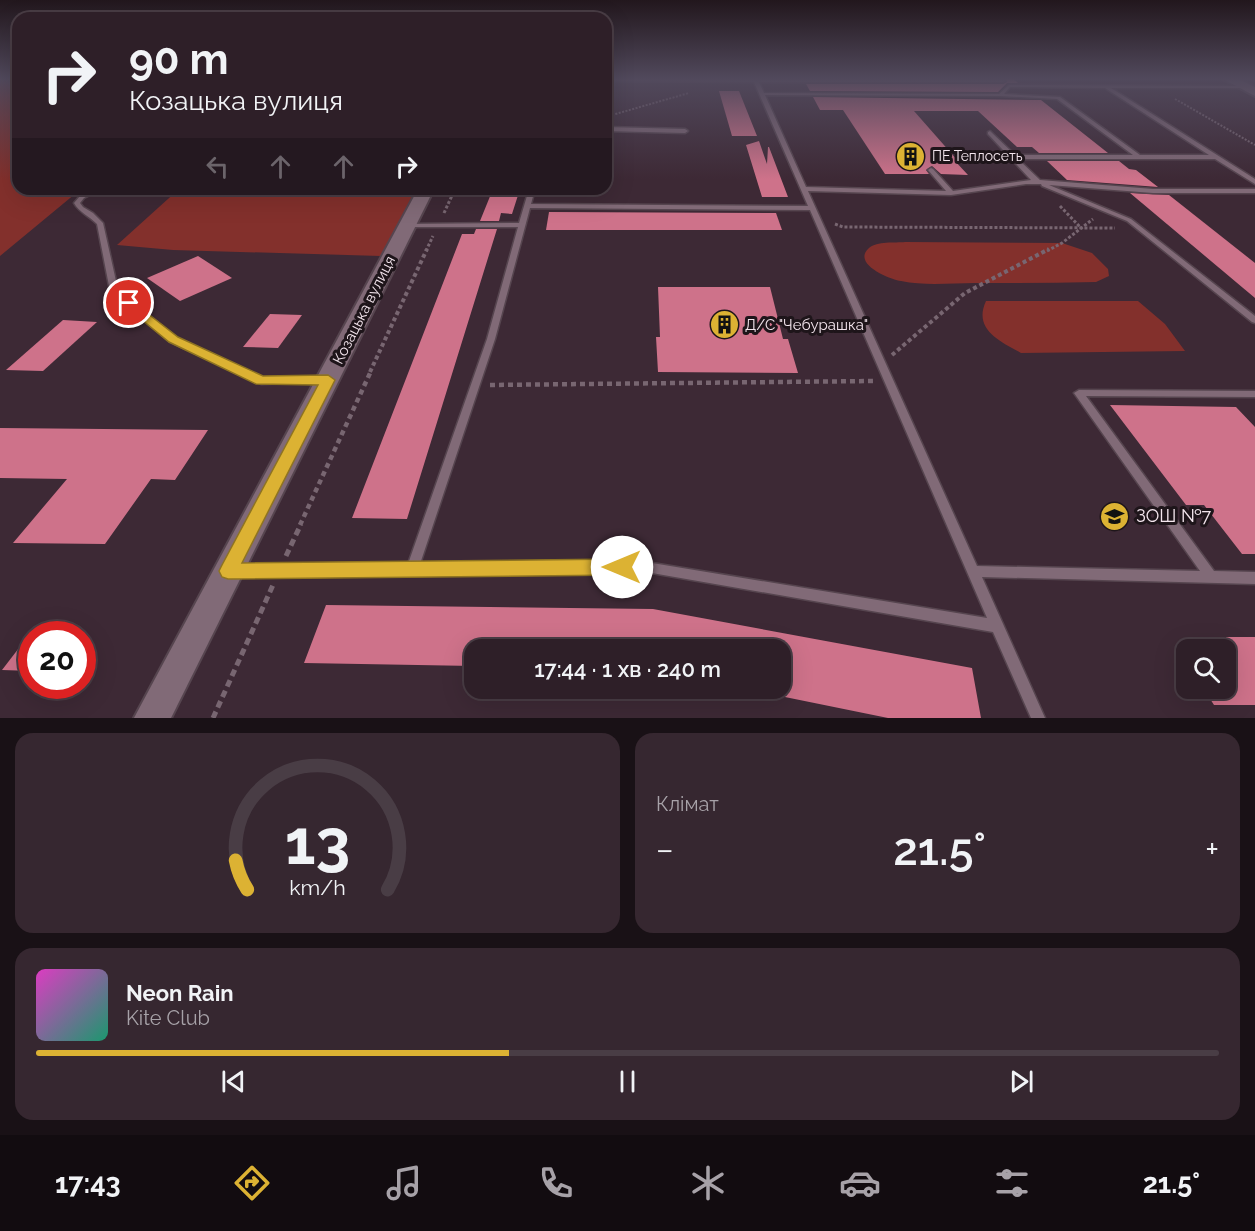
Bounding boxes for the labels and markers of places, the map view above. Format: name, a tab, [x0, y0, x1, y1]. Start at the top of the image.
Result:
building icon: ПЕ Теплосеть	[895, 140, 927, 172]
place label: ПЕ Теплосеть	[932, 148, 1023, 164]
pin	[103, 277, 154, 328]
building icon: Д/С "Чебурашка"	[708, 309, 740, 341]
place label: Д/С "Чебурашка"	[745, 316, 868, 334]
school or university icon: ЗОШ №7	[1099, 500, 1131, 532]
place label: ЗОШ №7	[1136, 505, 1212, 526]

